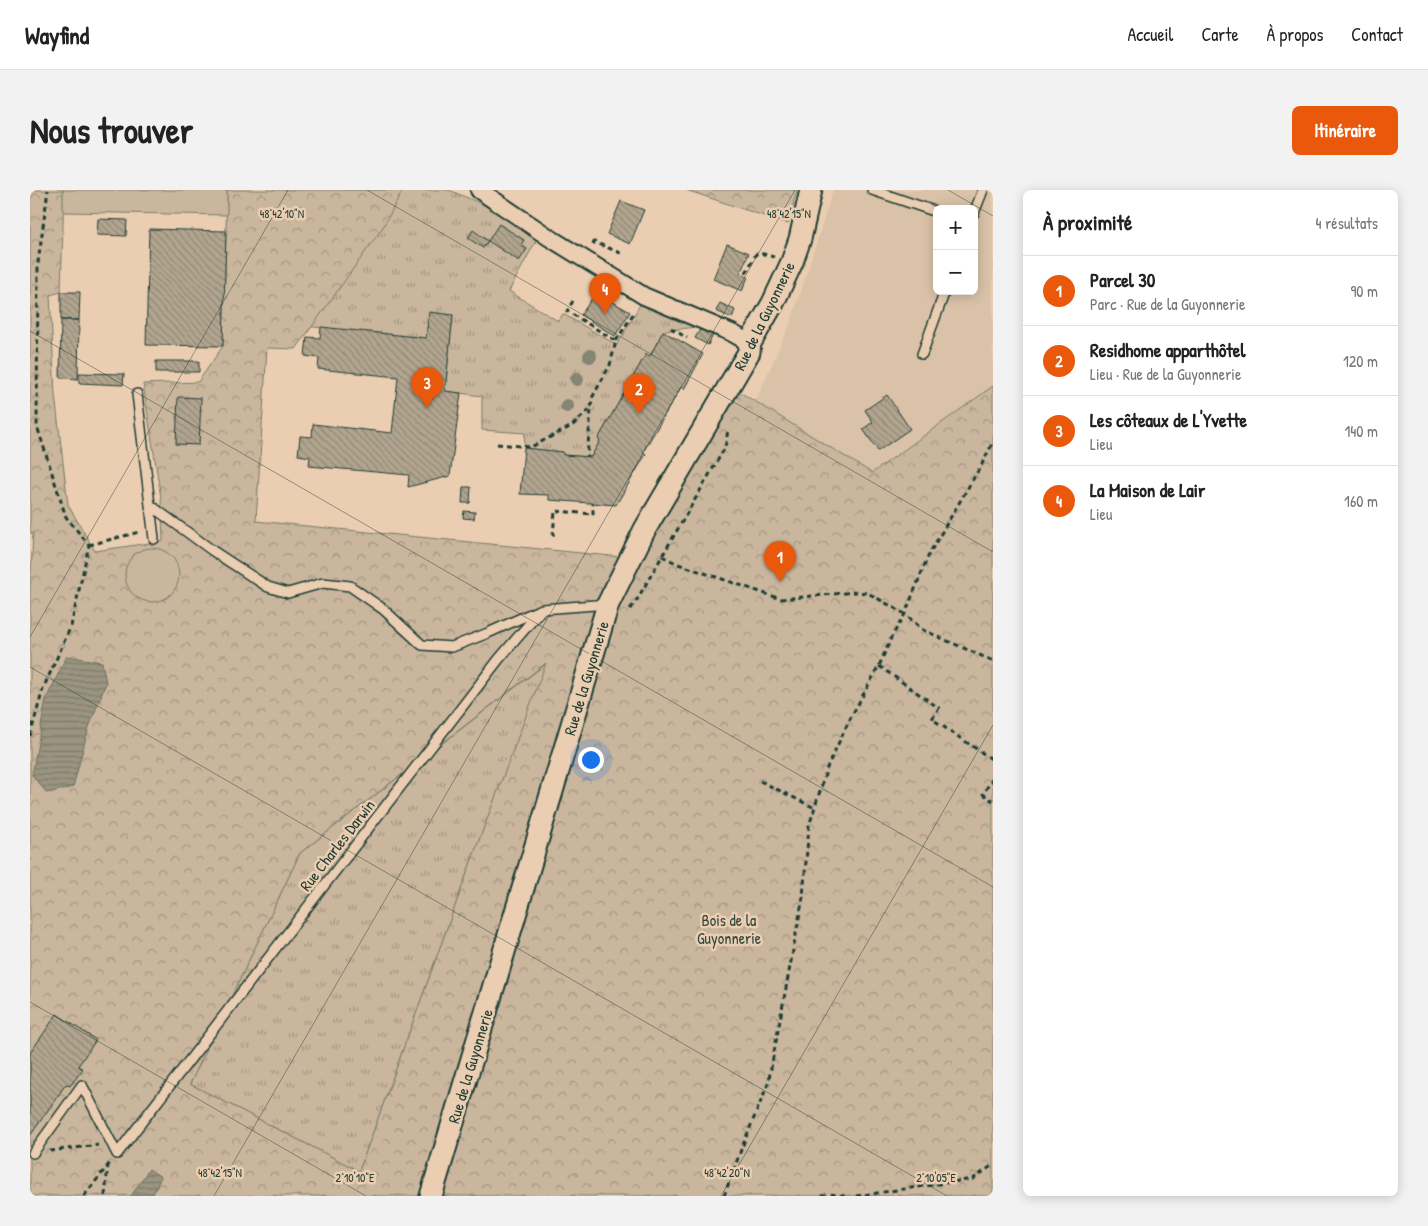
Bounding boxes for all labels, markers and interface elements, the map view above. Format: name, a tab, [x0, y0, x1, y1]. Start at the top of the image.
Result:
text: Wayfind	[25, 19, 89, 51]
text: Accueil	[1127, 22, 1173, 47]
text: Carte	[1201, 22, 1239, 47]
text: À propos	[1267, 22, 1323, 47]
text: Contact	[1351, 22, 1403, 47]
button: Itinéraire	[1292, 106, 1398, 155]
text: Nous trouver	[30, 107, 193, 154]
text: 48°42'10"N	[260, 205, 304, 222]
text: 48°42'15"N	[767, 205, 811, 222]
map controls	[933, 205, 978, 295]
button: +	[933, 205, 978, 250]
text: À proximité	[1043, 208, 1132, 237]
text: 4 résultats	[1316, 212, 1378, 234]
button: −	[933, 250, 978, 295]
street label: Rue de la Guyonnerie	[728, 257, 800, 374]
text: Parcel 30	[1090, 267, 1155, 293]
pin: 4	[589, 273, 621, 314]
text: 1	[1056, 280, 1062, 302]
text: 90 m	[1350, 280, 1378, 302]
text: Parc · Rue de la Guyonnerie	[1090, 293, 1245, 315]
text: Residhome apparthôtel	[1090, 337, 1245, 363]
text: 2	[1055, 350, 1063, 372]
text: 120 m	[1343, 350, 1378, 372]
text: Lieu · Rue de la Guyonnerie	[1090, 363, 1241, 385]
pin: 3	[411, 367, 443, 408]
pin: 2	[623, 373, 655, 414]
text: Les côteaux de L'Yvette	[1090, 407, 1247, 433]
text: 3	[1055, 420, 1063, 442]
text: 140 m	[1344, 420, 1378, 442]
text: Lieu	[1090, 433, 1112, 455]
text: La Maison de Lair	[1090, 477, 1205, 503]
text: 4	[1056, 490, 1062, 512]
text: 160 m	[1344, 490, 1378, 512]
text: Lieu	[1090, 503, 1112, 525]
pin: 1	[764, 541, 796, 582]
street label: Rue de la Guyonnerie	[558, 618, 614, 738]
your location	[578, 747, 604, 773]
street label: Rue Charles Darwin	[294, 795, 380, 895]
park label: Bois de la Guyonnerie	[697, 909, 762, 949]
street label: Rue de la Guyonnerie	[442, 1006, 498, 1126]
text: 48°42'15"N	[198, 1164, 242, 1181]
text: 48°42'20"N	[704, 1164, 750, 1181]
text: 2°10'10"E	[336, 1169, 375, 1186]
text: 2°10'05"E	[916, 1169, 956, 1186]

